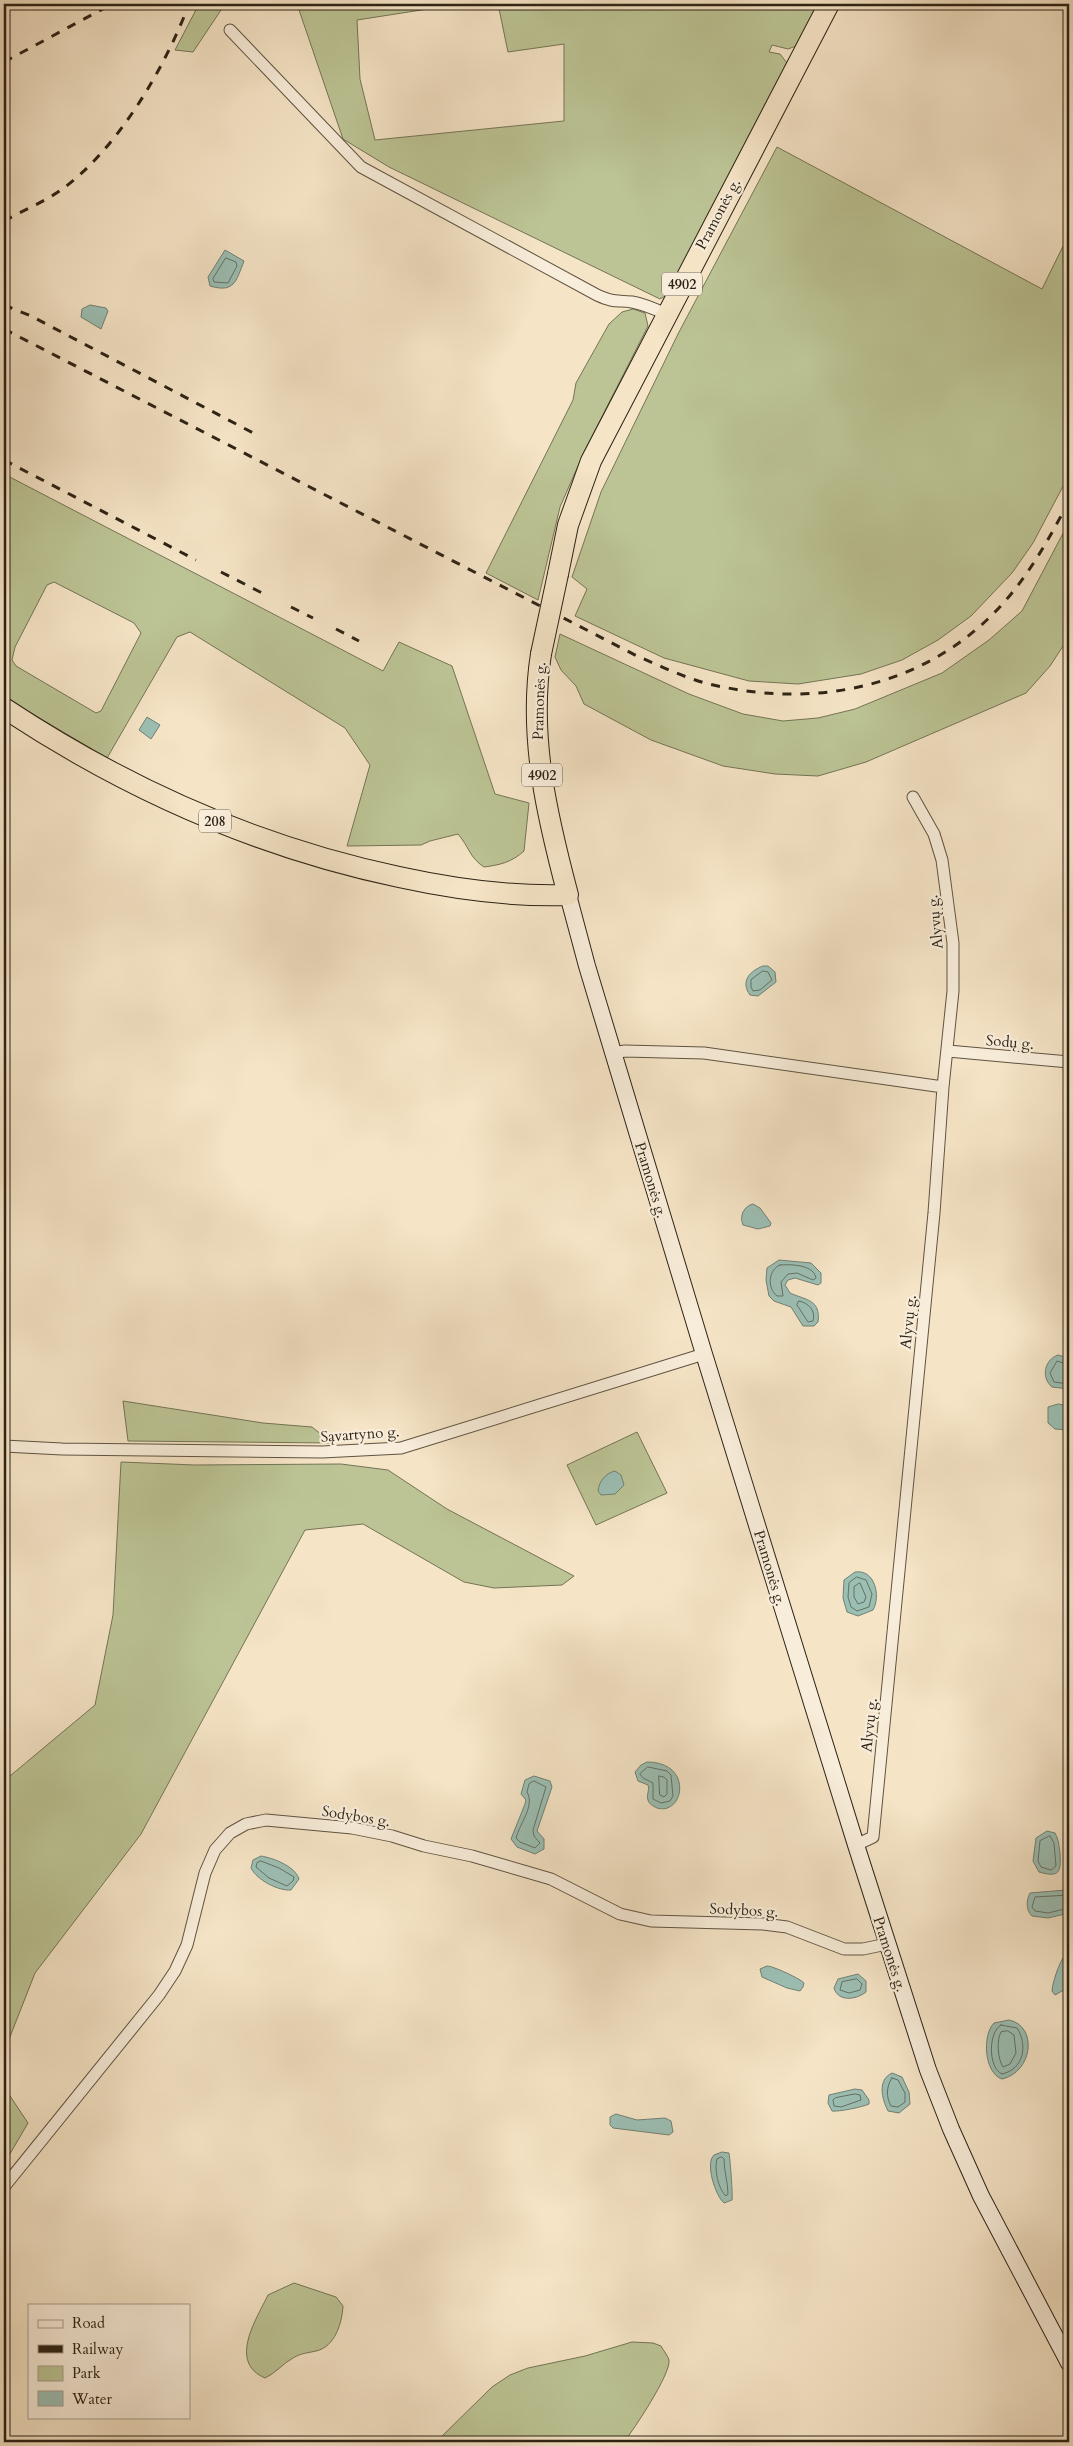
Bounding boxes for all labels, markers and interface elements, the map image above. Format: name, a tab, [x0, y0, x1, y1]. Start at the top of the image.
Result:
street label: Pramonės g.	[691, 175, 745, 253]
road number: 4902	[662, 272, 702, 296]
street label: Pramonės g.	[528, 662, 550, 740]
road number: 4902	[522, 764, 562, 786]
road number: 208	[199, 809, 231, 832]
street label: Alyvų g.	[922, 894, 948, 950]
street label: Sodų g.	[985, 1030, 1035, 1054]
street label: Pramonės g.	[630, 1140, 672, 1220]
street label: Alyvų g.	[895, 1294, 921, 1350]
street label: Sąvartyno g.	[320, 1421, 400, 1447]
street label: Pramonės g.	[749, 1528, 791, 1608]
street label: Alyvų g.	[856, 1697, 882, 1753]
street label: Sodybos g.	[320, 1801, 392, 1831]
street label: Sodybos g.	[709, 1898, 779, 1922]
street label: Pramonės g.	[868, 1914, 912, 1994]
legend	[28, 2304, 190, 2418]
text: Road	[72, 2313, 105, 2333]
text: Railway	[72, 2339, 123, 2359]
text: Park	[72, 2363, 101, 2383]
text: Water	[71, 2389, 113, 2409]

